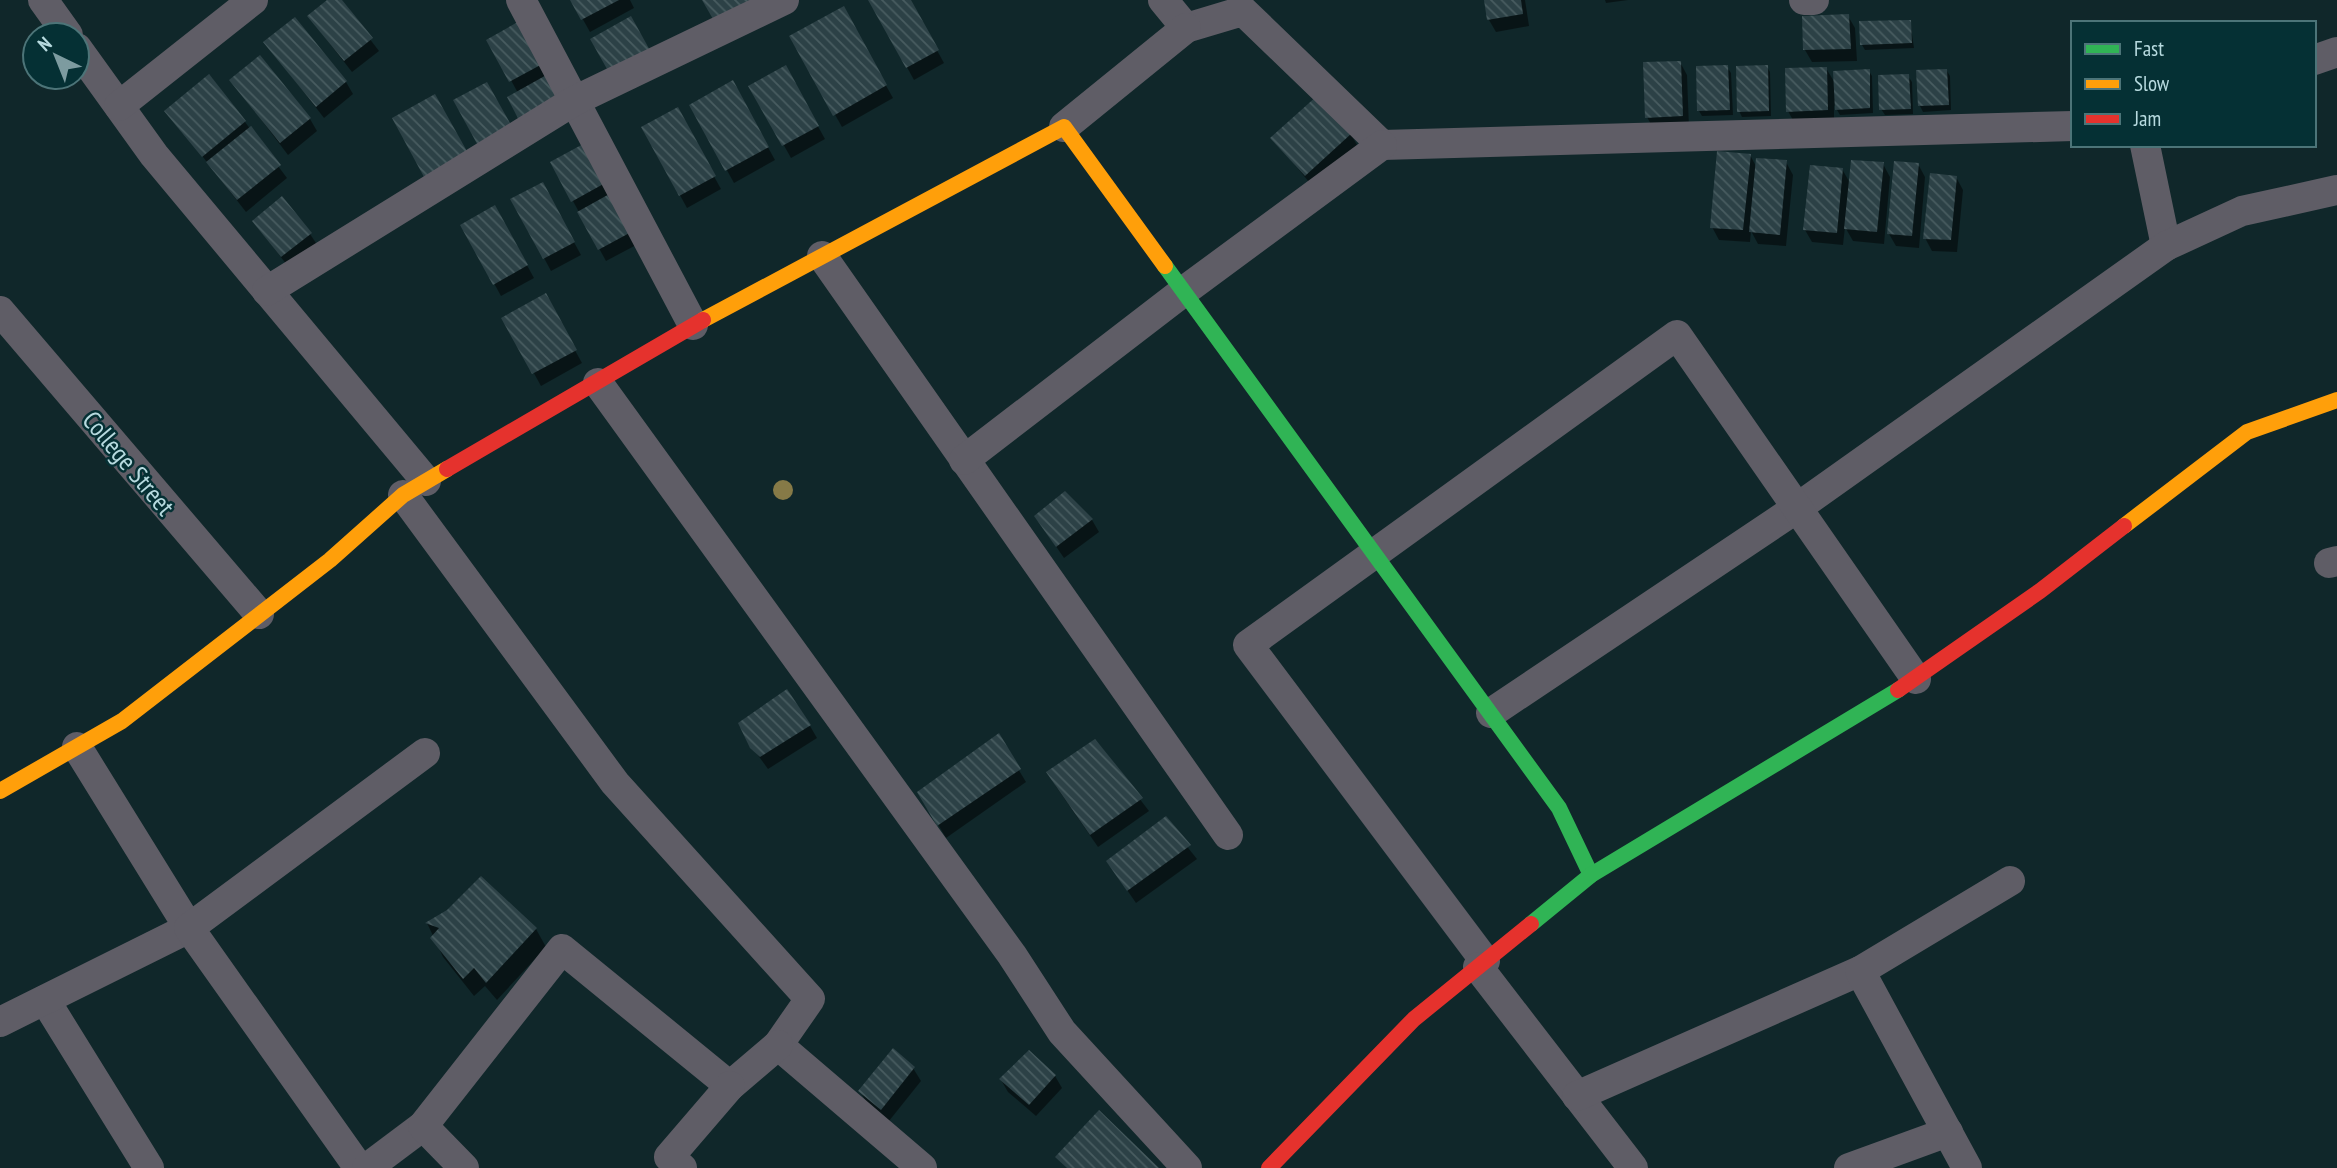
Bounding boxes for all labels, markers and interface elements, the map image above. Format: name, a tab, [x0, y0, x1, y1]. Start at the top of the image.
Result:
north arrow	[21, 21, 91, 91]
legend	[2071, 21, 2316, 147]
text: N	[32, 31, 56, 56]
text: Fast	[2134, 35, 2164, 62]
text: Slow	[2134, 70, 2170, 97]
text: Jam	[2133, 105, 2161, 132]
street label: College Street	[76, 404, 182, 522]

